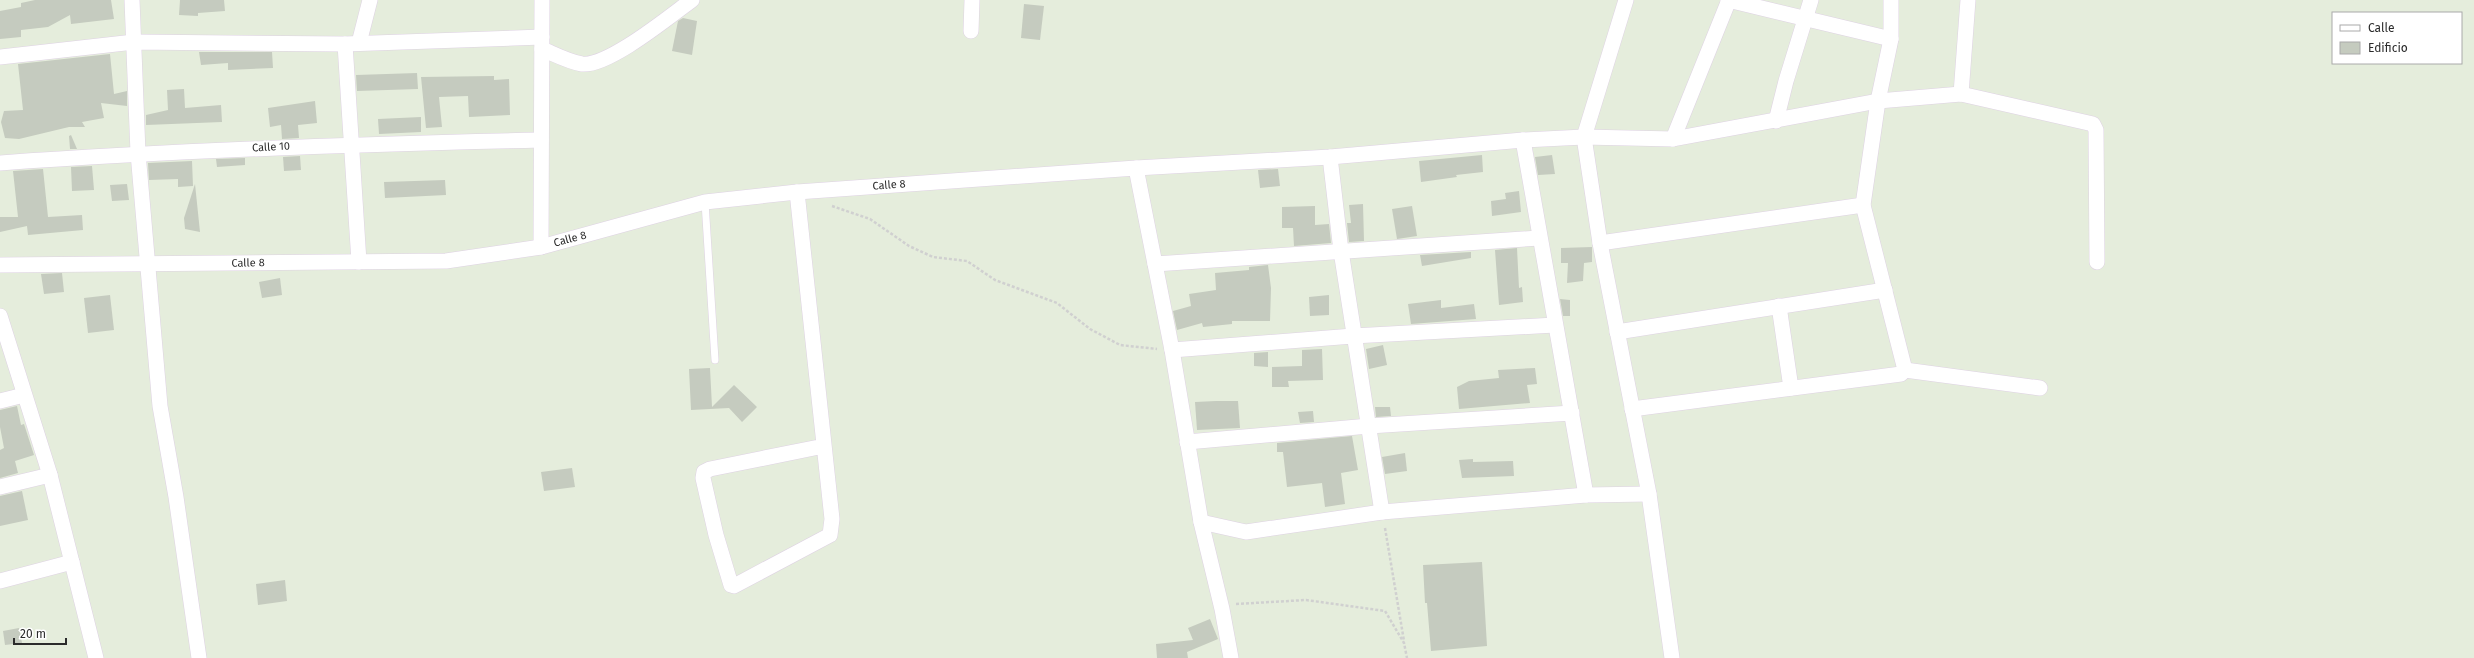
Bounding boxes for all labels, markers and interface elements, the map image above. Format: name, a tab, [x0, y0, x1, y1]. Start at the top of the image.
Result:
legend	[2332, 12, 2462, 64]
text: Calle	[2368, 21, 2395, 35]
text: Edificio	[2368, 41, 2408, 55]
street label: Calle 10	[252, 140, 290, 154]
street label: Calle 8	[872, 177, 906, 193]
street label: Calle 8	[552, 228, 588, 250]
street label: Calle 8	[231, 256, 265, 270]
scale bar	[14, 620, 66, 646]
text: 20 m	[20, 627, 46, 641]

